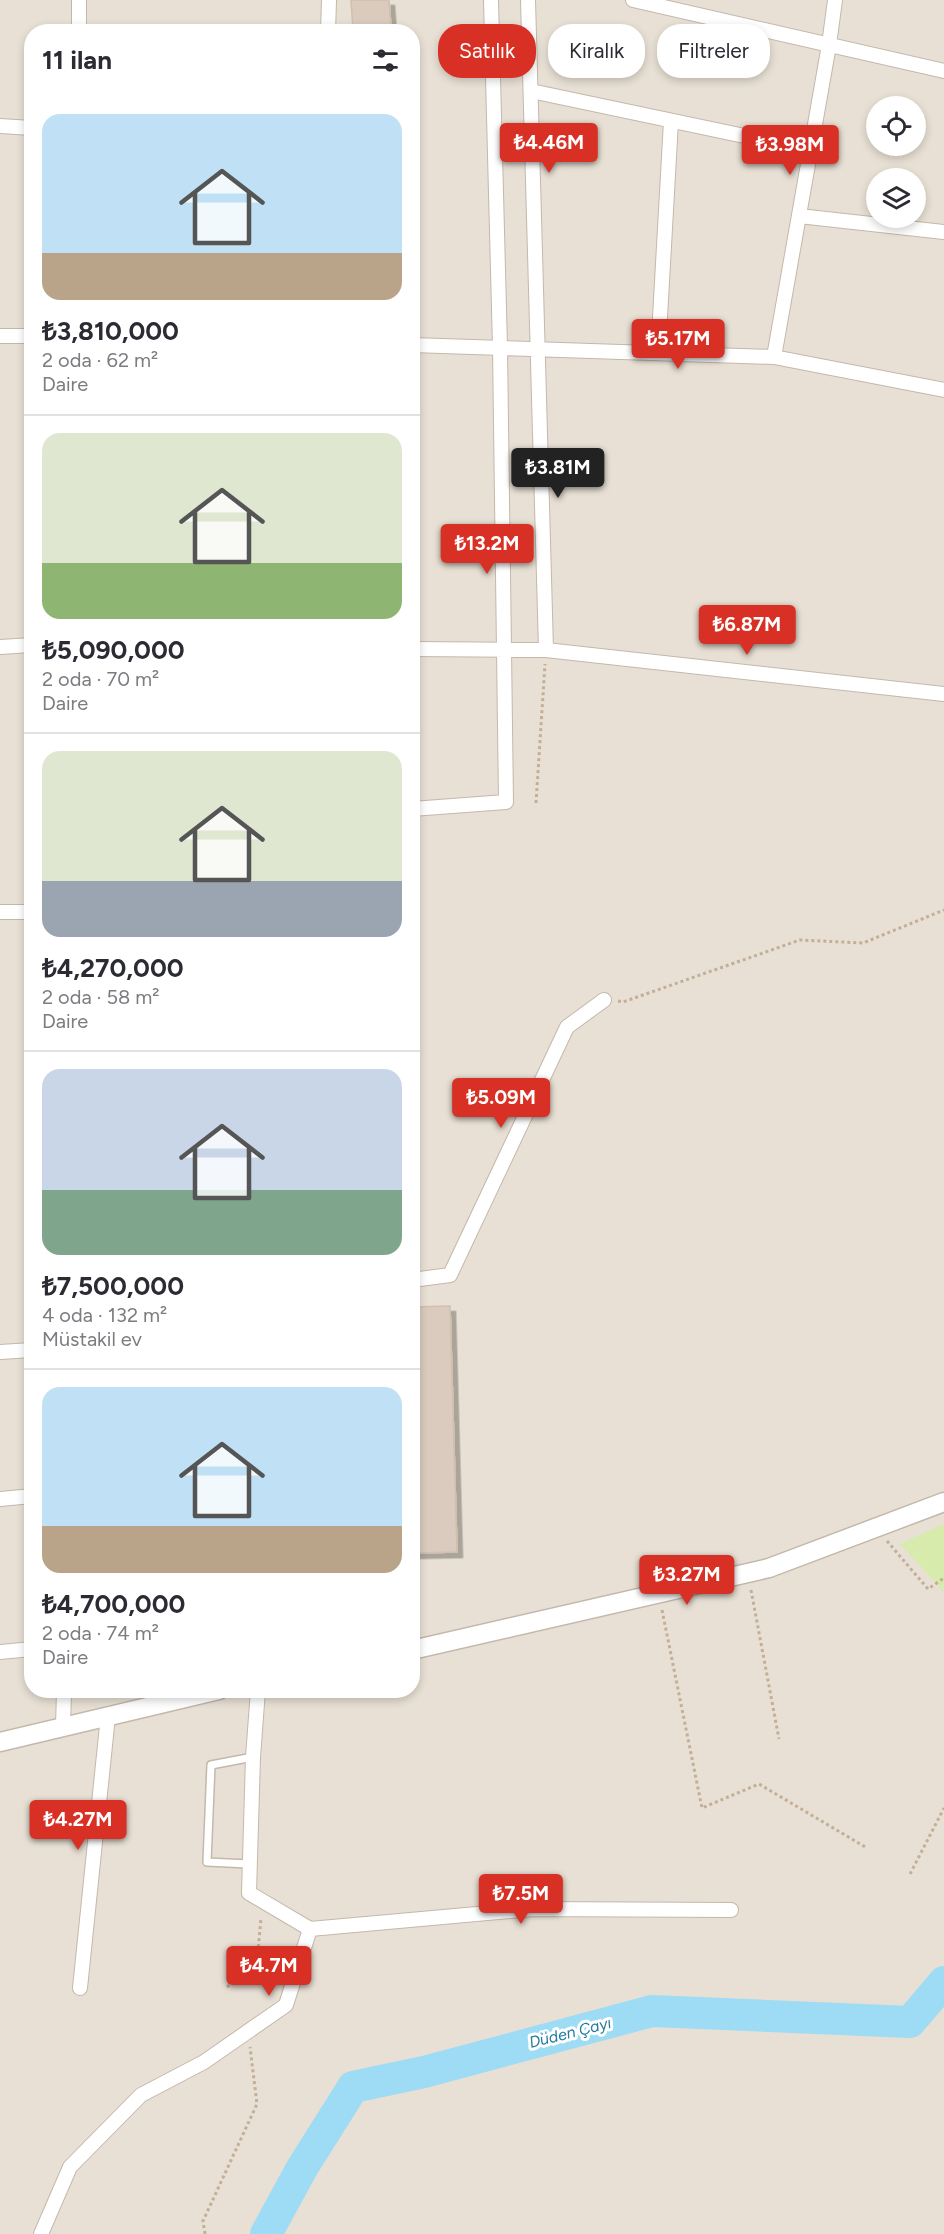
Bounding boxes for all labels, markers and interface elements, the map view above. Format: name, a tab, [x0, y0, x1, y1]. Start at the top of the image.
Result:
chip: Satılık	[438, 24, 536, 78]
chip: Kiralık	[548, 24, 645, 78]
chip: Filtreler	[657, 24, 770, 78]
text: 11 ilan	[42, 44, 112, 76]
icon: filters	[369, 44, 402, 77]
map controls	[866, 96, 926, 228]
button: locate	[866, 96, 926, 156]
pin: ₺4.46M	[500, 123, 598, 174]
pin: ₺3.98M	[741, 125, 839, 176]
text: ₺4.46M	[514, 130, 584, 154]
text: ₺3.98M	[756, 132, 824, 156]
icon: home	[168, 153, 276, 261]
button: layers	[866, 168, 926, 228]
text: ₺3,810,000	[42, 315, 179, 347]
pin: ₺5.17M	[629, 319, 727, 370]
text: ₺5.17M	[646, 326, 710, 350]
text: 2 oda · 62 m²	[42, 348, 158, 372]
text: Daire	[42, 372, 88, 396]
pin: ₺3.81M	[509, 448, 607, 499]
text: ₺3.81M	[525, 455, 591, 479]
icon: home	[168, 472, 276, 580]
pin: ₺13.2M	[438, 524, 536, 575]
text: ₺13.2M	[455, 531, 519, 555]
pin: ₺6.87M	[698, 605, 796, 656]
text: ₺6.87M	[713, 612, 781, 636]
text: ₺5,090,000	[42, 634, 185, 666]
text: 2 oda · 70 m²	[42, 667, 159, 691]
text: Daire	[42, 691, 88, 715]
icon: home	[168, 790, 276, 898]
text: ₺4,270,000	[42, 952, 184, 984]
text: 2 oda · 58 m²	[42, 985, 160, 1009]
text: Daire	[42, 1009, 88, 1033]
pin: ₺5.09M	[452, 1078, 550, 1129]
text: ₺5.09M	[466, 1085, 536, 1109]
icon: home	[168, 1108, 276, 1216]
text: ₺7,500,000	[42, 1270, 184, 1302]
text: 4 oda · 132 m²	[42, 1303, 167, 1327]
text: Müstakil ev	[42, 1327, 142, 1351]
icon: home	[168, 1426, 276, 1534]
pin: ₺3.27M	[638, 1555, 736, 1606]
text: ₺3.27M	[653, 1562, 721, 1586]
text: ₺4,700,000	[42, 1588, 185, 1620]
text: 2 oda · 74 m²	[42, 1621, 159, 1645]
text: Daire	[42, 1645, 88, 1669]
pin: ₺4.27M	[29, 1800, 127, 1851]
text: ₺4.27M	[44, 1807, 112, 1831]
pin: ₺7.5M	[479, 1874, 563, 1925]
text: ₺7.5M	[493, 1881, 549, 1905]
pin: ₺4.7M	[227, 1946, 311, 1997]
text: ₺4.7M	[240, 1953, 298, 1977]
water label: Düden Çayı	[527, 2013, 613, 2052]

